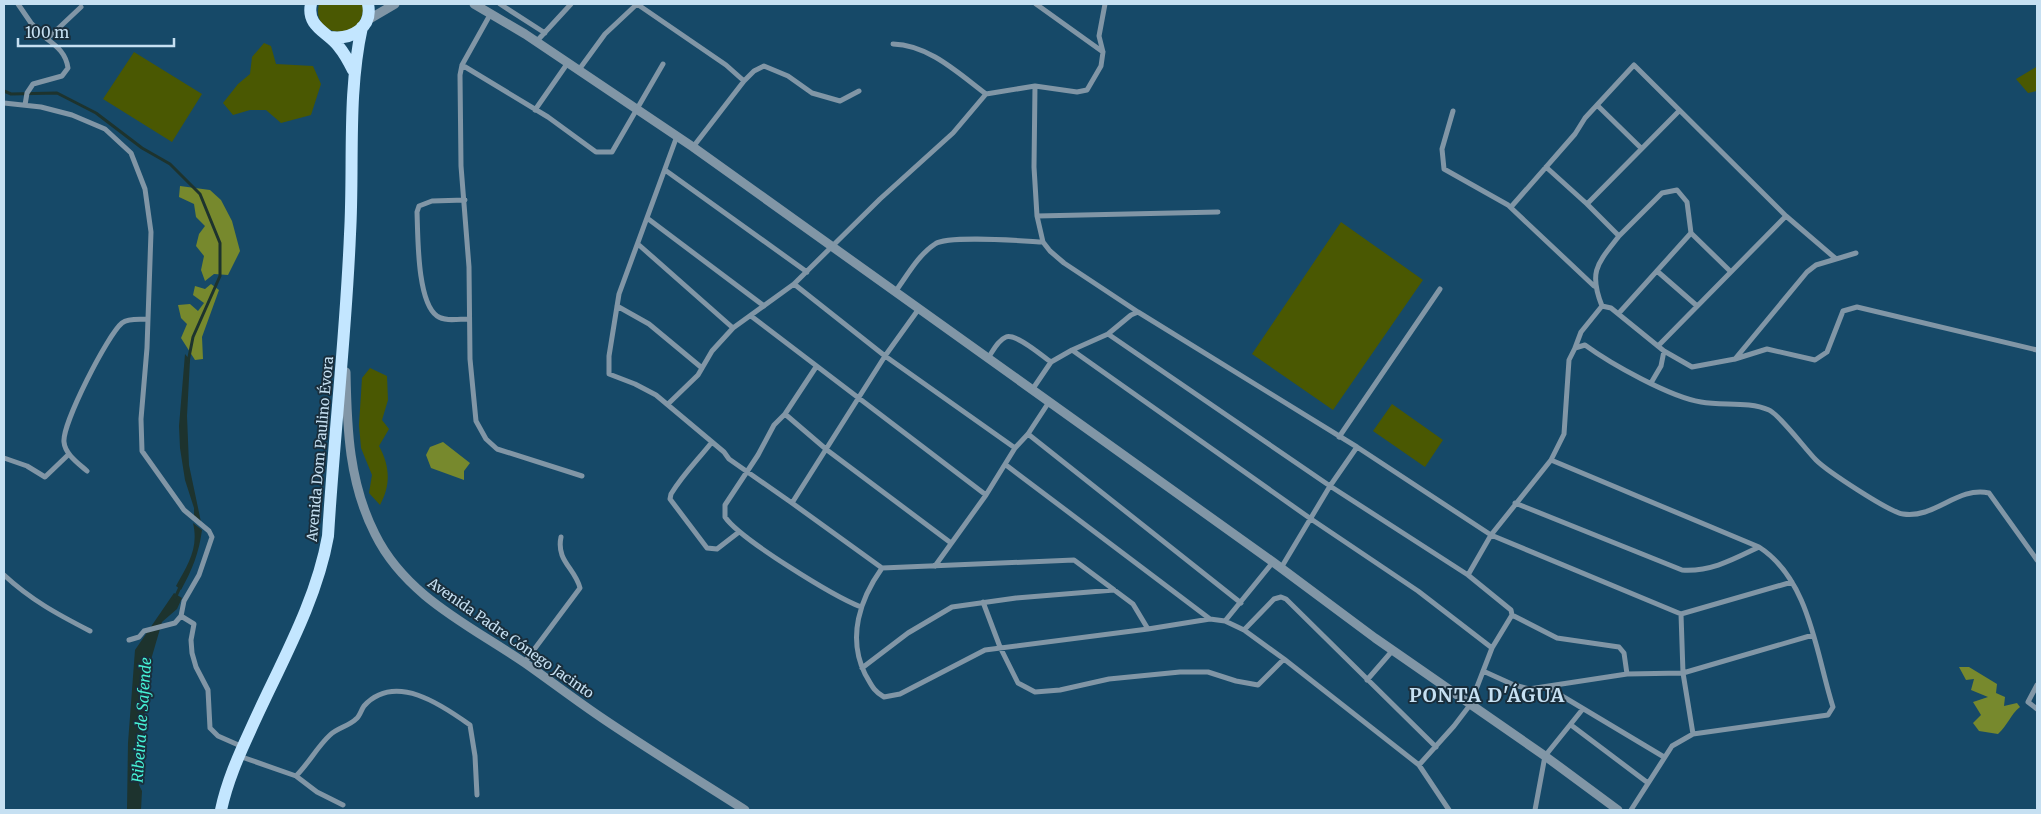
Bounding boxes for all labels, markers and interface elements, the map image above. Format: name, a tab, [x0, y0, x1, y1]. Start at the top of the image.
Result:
scale bar	[18, 15, 174, 47]
text: 100 m	[25, 23, 69, 42]
street label: Avenida Dom Paulino Évora	[303, 355, 337, 543]
street label: Avenida Padre Cónego Jacinto	[424, 573, 597, 702]
water label: Ribeira de Safende	[128, 656, 155, 783]
district label: PONTA D'ÁGUA	[1409, 683, 1565, 707]

